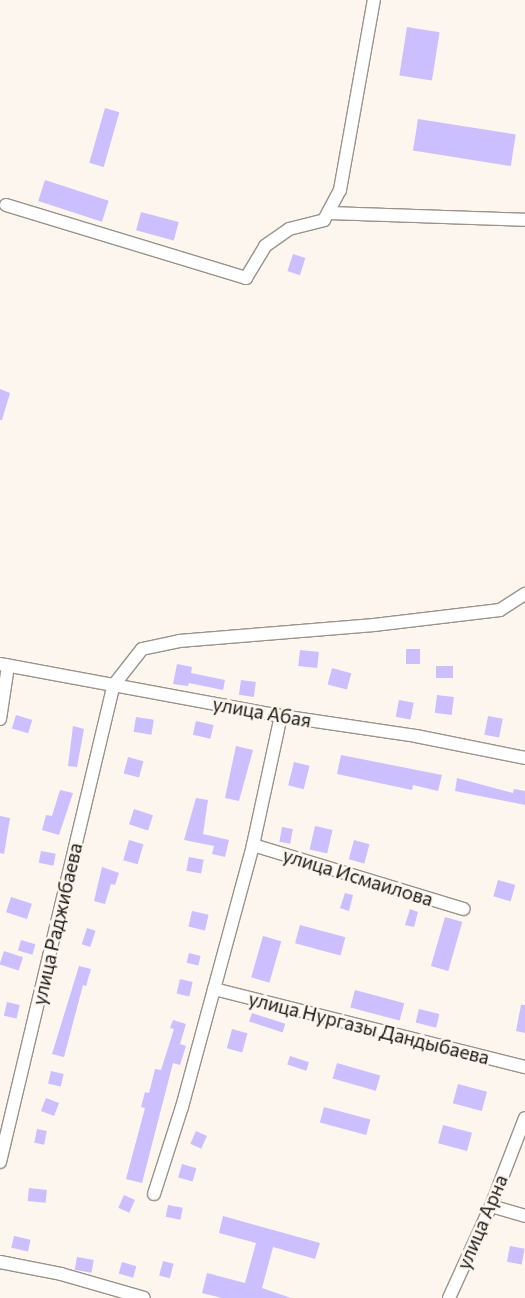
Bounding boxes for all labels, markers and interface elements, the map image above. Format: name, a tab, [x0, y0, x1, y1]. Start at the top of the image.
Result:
street label: улица Абая	[211, 692, 313, 732]
street label: улица Раджибаева	[27, 841, 87, 1007]
street label: улица Исмаилова	[280, 843, 436, 911]
street label: улица Нургазы Дандыбаева	[246, 987, 492, 1069]
street label: улица Арна	[452, 1171, 512, 1273]

